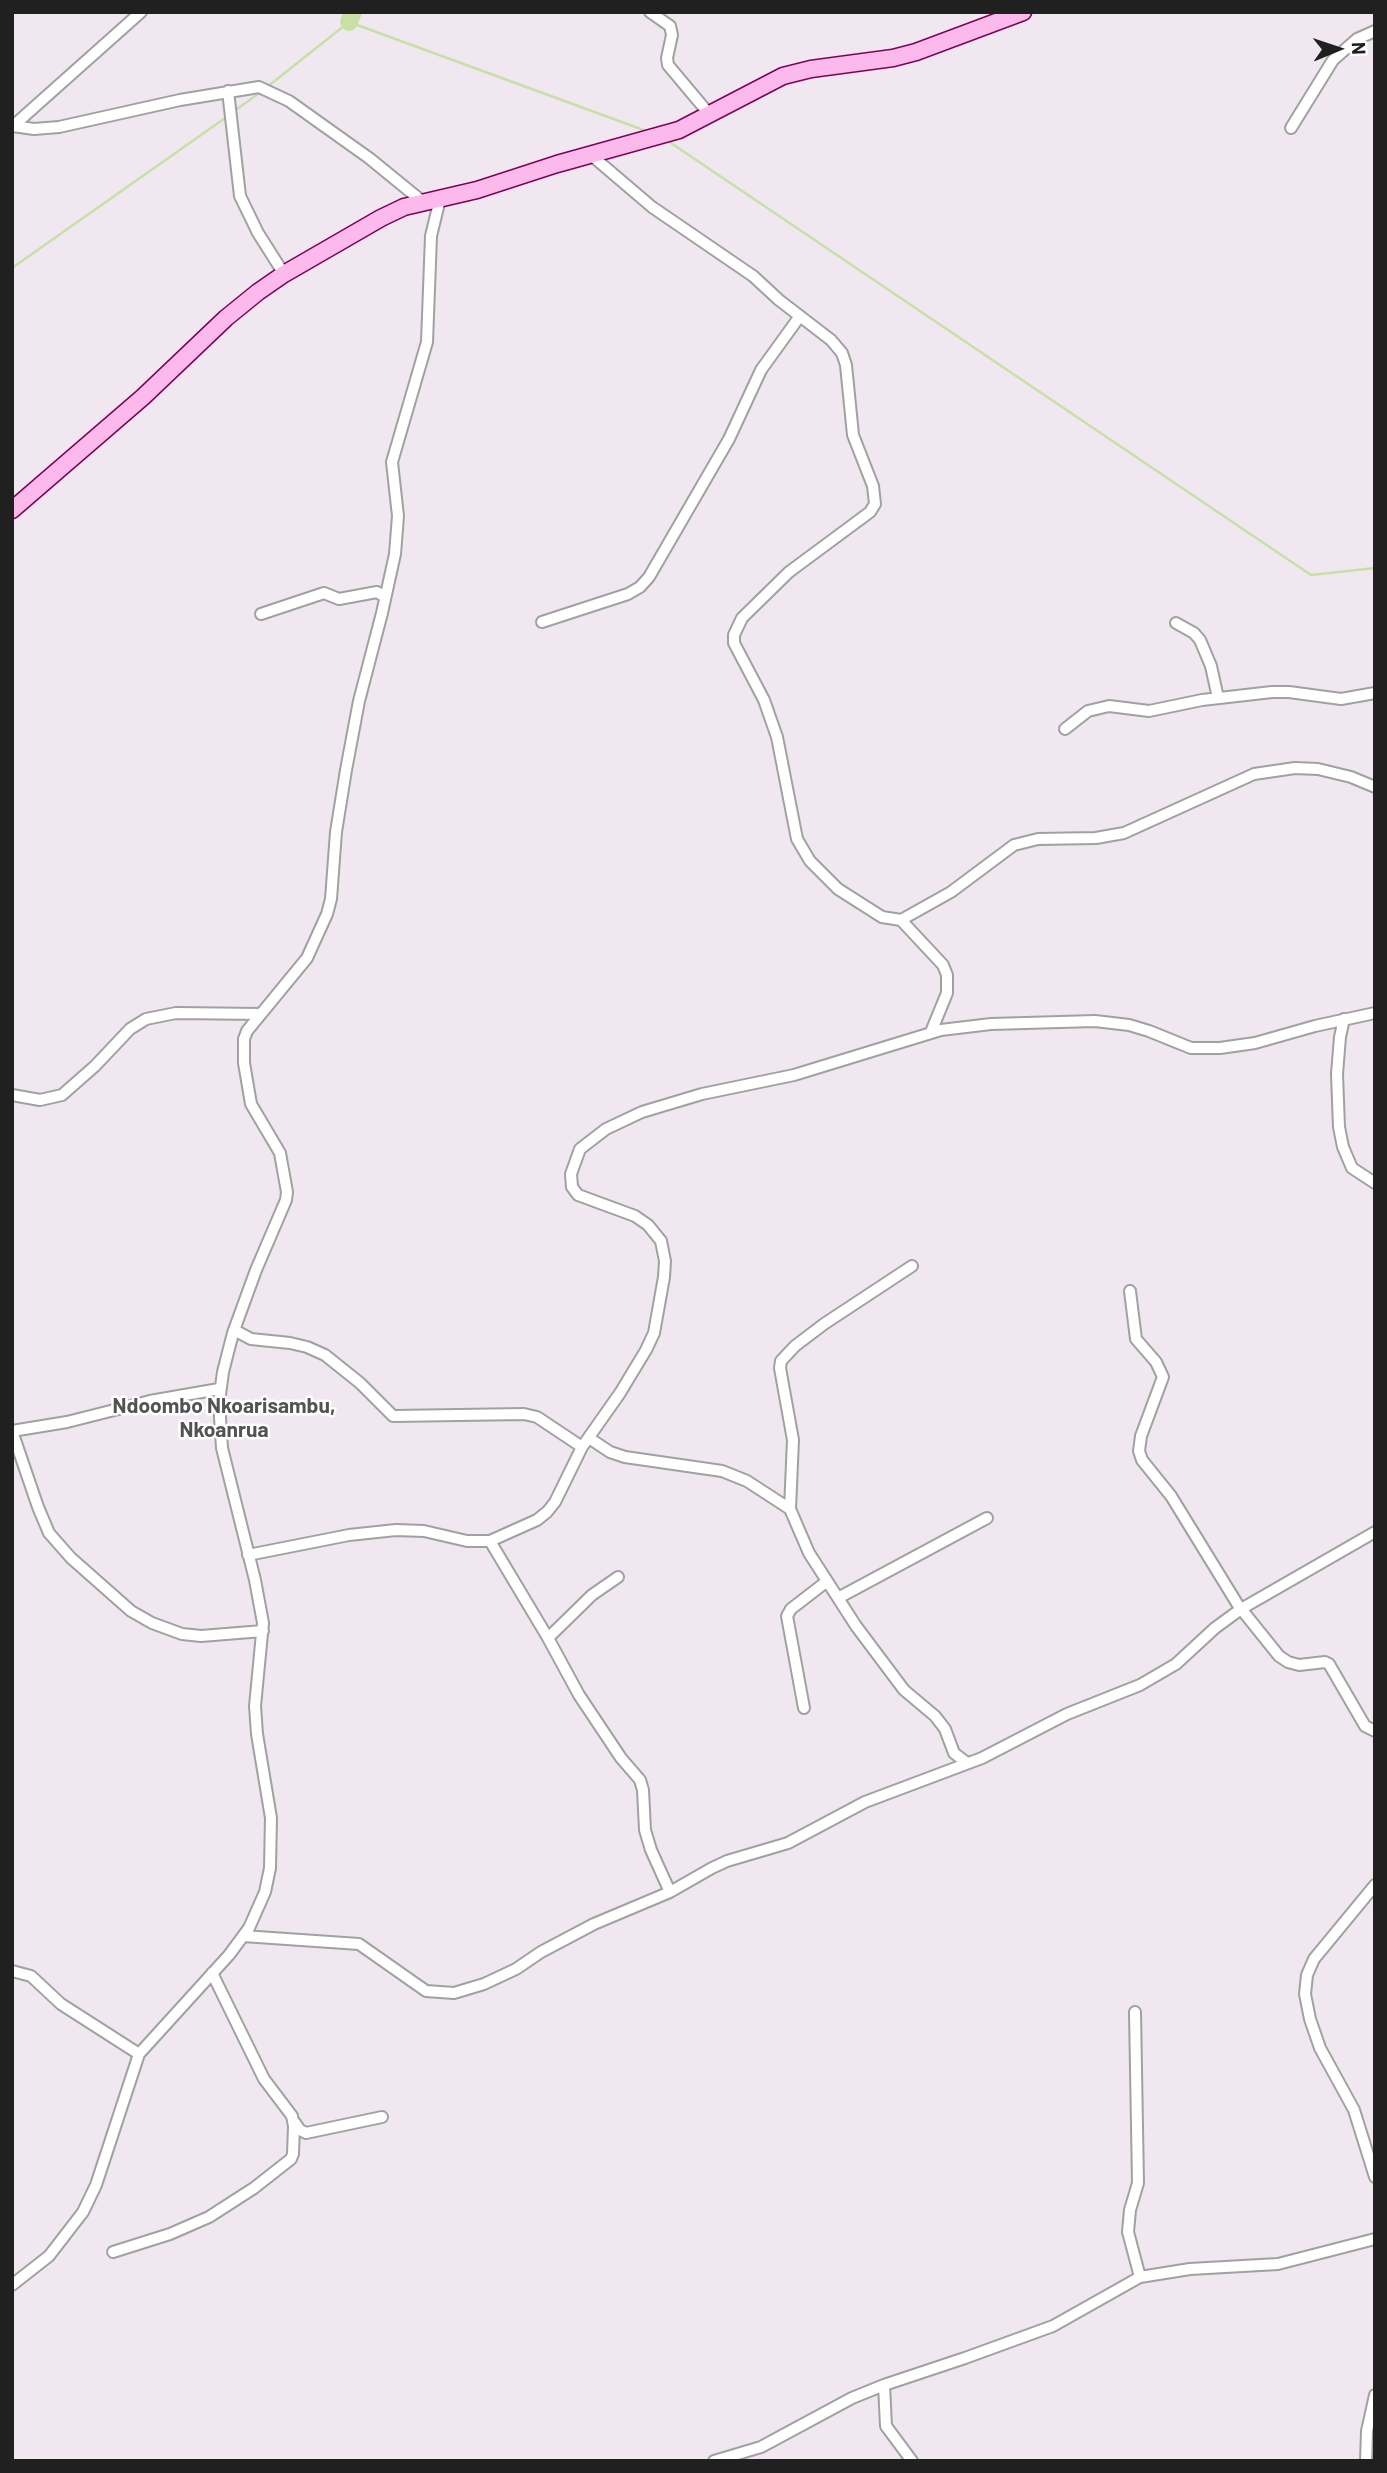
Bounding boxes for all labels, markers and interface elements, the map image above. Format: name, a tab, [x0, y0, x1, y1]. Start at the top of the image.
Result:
north arrow	[1303, 14, 1373, 84]
text: N	[1348, 42, 1371, 55]
district label: Ndoombo Nkoarisambu, Nkoanrua	[113, 1393, 335, 1443]

